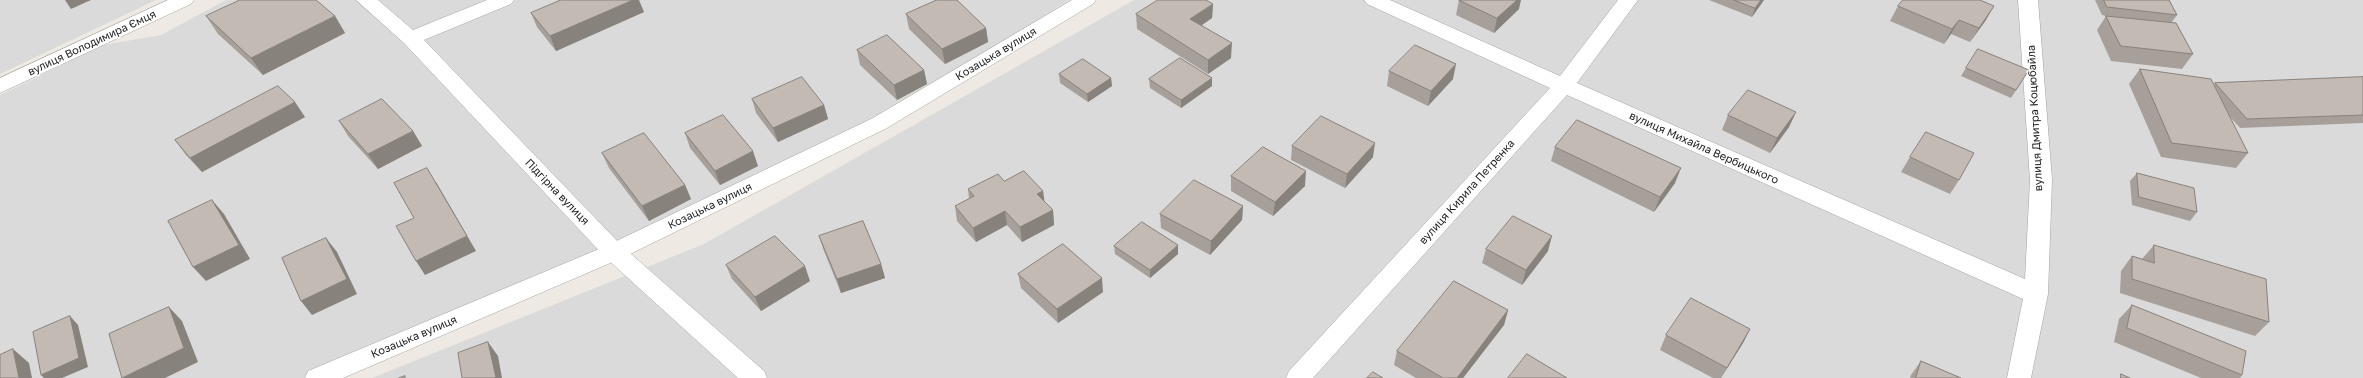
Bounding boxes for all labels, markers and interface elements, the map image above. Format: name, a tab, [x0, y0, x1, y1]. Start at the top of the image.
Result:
street label: вулиця Володимира Ємця	[26, 7, 158, 79]
street label: Козацька вулиця	[953, 25, 1039, 83]
street label: вулиця Дмитра Коцюбайла	[2025, 45, 2045, 191]
street label: вулиця Михайла Вербицького	[1627, 109, 1781, 187]
street label: вулиця Кирила Петренка	[1416, 137, 1518, 247]
street label: Підгірна вулиця	[522, 156, 592, 228]
street label: Козацька вулиця	[666, 180, 754, 232]
street label: Козацька вулиця	[369, 313, 459, 361]

